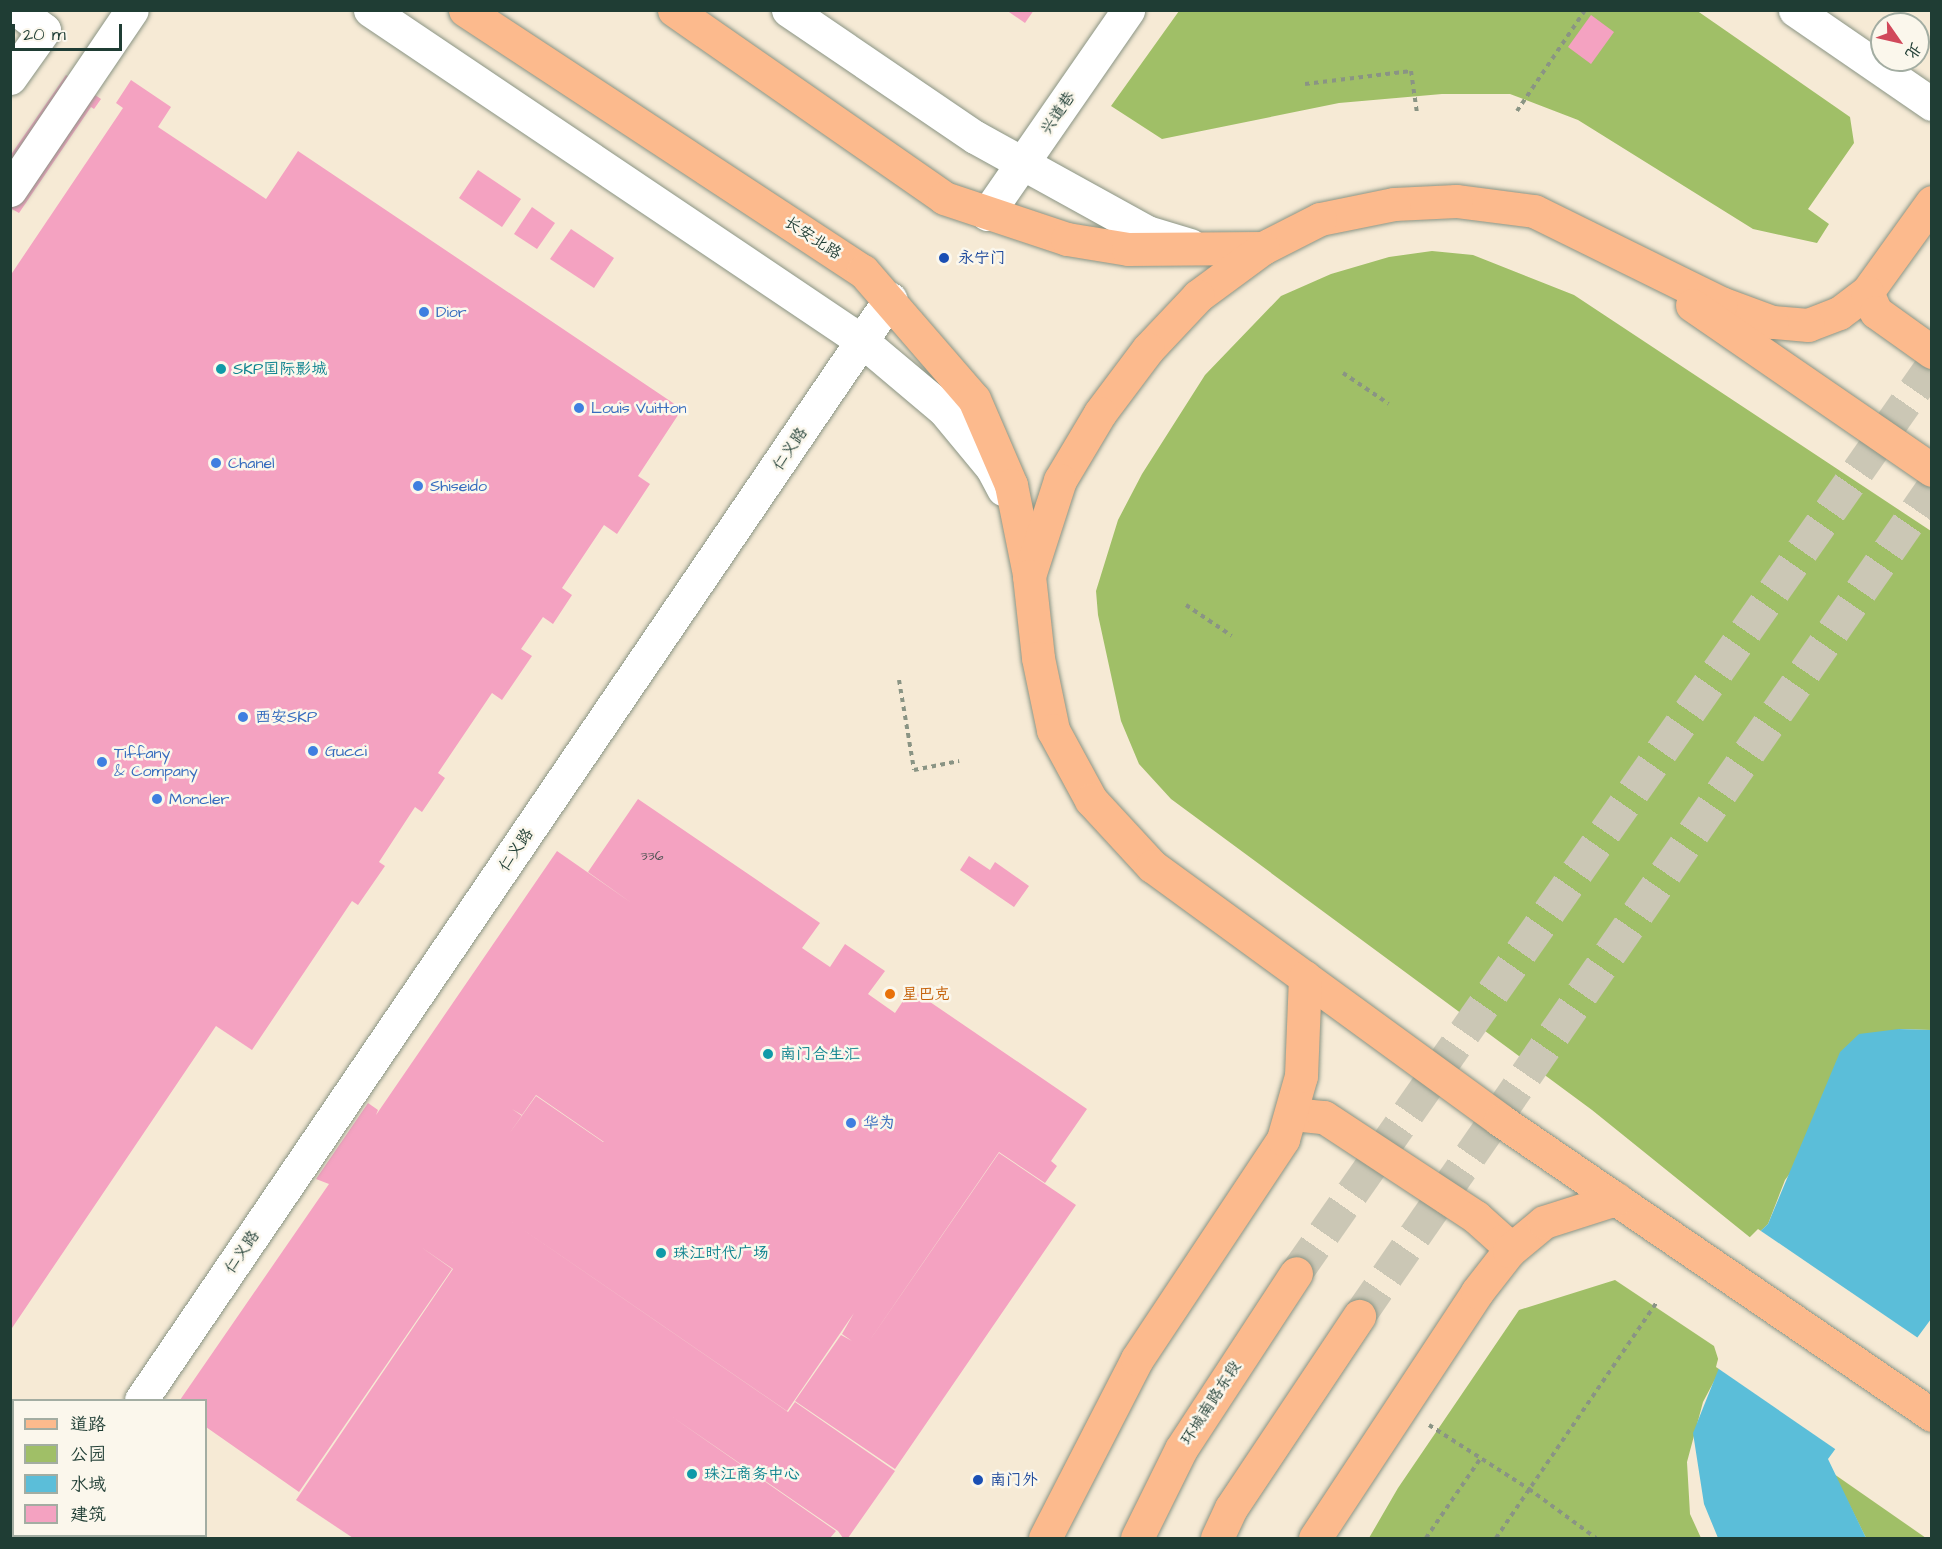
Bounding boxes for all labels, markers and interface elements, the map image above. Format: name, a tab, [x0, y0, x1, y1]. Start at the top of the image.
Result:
scale bar	[15, 12, 124, 50]
north arrow	[1870, 12, 1930, 72]
text: 20 m	[23, 22, 66, 47]
text: 北	[1900, 38, 1927, 64]
street label: 兴道巷	[1037, 88, 1079, 138]
street label: 长安北路	[781, 213, 845, 263]
place label: 永宁门	[958, 248, 1006, 268]
marker: 永宁门	[935, 249, 953, 267]
place label: Dior	[436, 302, 467, 322]
marker: Dior	[417, 305, 431, 319]
place label: SKP国际影城	[233, 359, 327, 379]
marker: SKP国际影城	[214, 362, 228, 376]
place label: Louis Vuitton	[591, 398, 687, 418]
marker: Louis Vuitton	[572, 401, 586, 415]
street label: 仁义路	[769, 424, 811, 474]
place label: Chanel	[228, 453, 275, 473]
marker: Chanel	[209, 456, 223, 470]
place label: Shiseido	[430, 476, 487, 496]
marker: Shiseido	[411, 479, 425, 493]
place label: 西安SKP	[255, 707, 317, 727]
marker: 西安SKP	[236, 710, 250, 724]
place label: Gucci	[325, 741, 367, 761]
place label: Tiffany & Company	[114, 743, 198, 781]
marker: Gucci	[306, 744, 320, 758]
marker: Tiffany & Company	[95, 755, 109, 769]
place label: Moncler	[169, 789, 229, 809]
marker: Moncler	[150, 792, 164, 806]
street label: 仁义路	[495, 825, 537, 875]
house number: 336	[640, 848, 664, 864]
place label: 星巴克	[902, 984, 950, 1004]
marker: 星巴克	[883, 987, 897, 1001]
place label: 南门合生汇	[780, 1044, 860, 1064]
marker: 南门合生汇	[761, 1047, 775, 1061]
place label: 华为	[863, 1113, 895, 1133]
marker: 华为	[844, 1116, 858, 1130]
street label: 仁义路	[221, 1227, 263, 1277]
place label: 珠江时代广场	[673, 1243, 769, 1263]
marker: 珠江时代广场	[654, 1246, 668, 1260]
street label: 环城南路东段	[1177, 1358, 1245, 1448]
legend	[12, 1399, 207, 1537]
text: 道路	[70, 1412, 106, 1437]
text: 公园	[70, 1442, 106, 1467]
place label: 珠江商务中心	[704, 1464, 800, 1484]
marker: 珠江商务中心	[685, 1467, 699, 1481]
place label: 南门外	[990, 1470, 1038, 1490]
text: 水域	[70, 1472, 106, 1497]
marker: 南门外	[971, 1473, 985, 1487]
text: 建筑	[70, 1502, 106, 1527]

